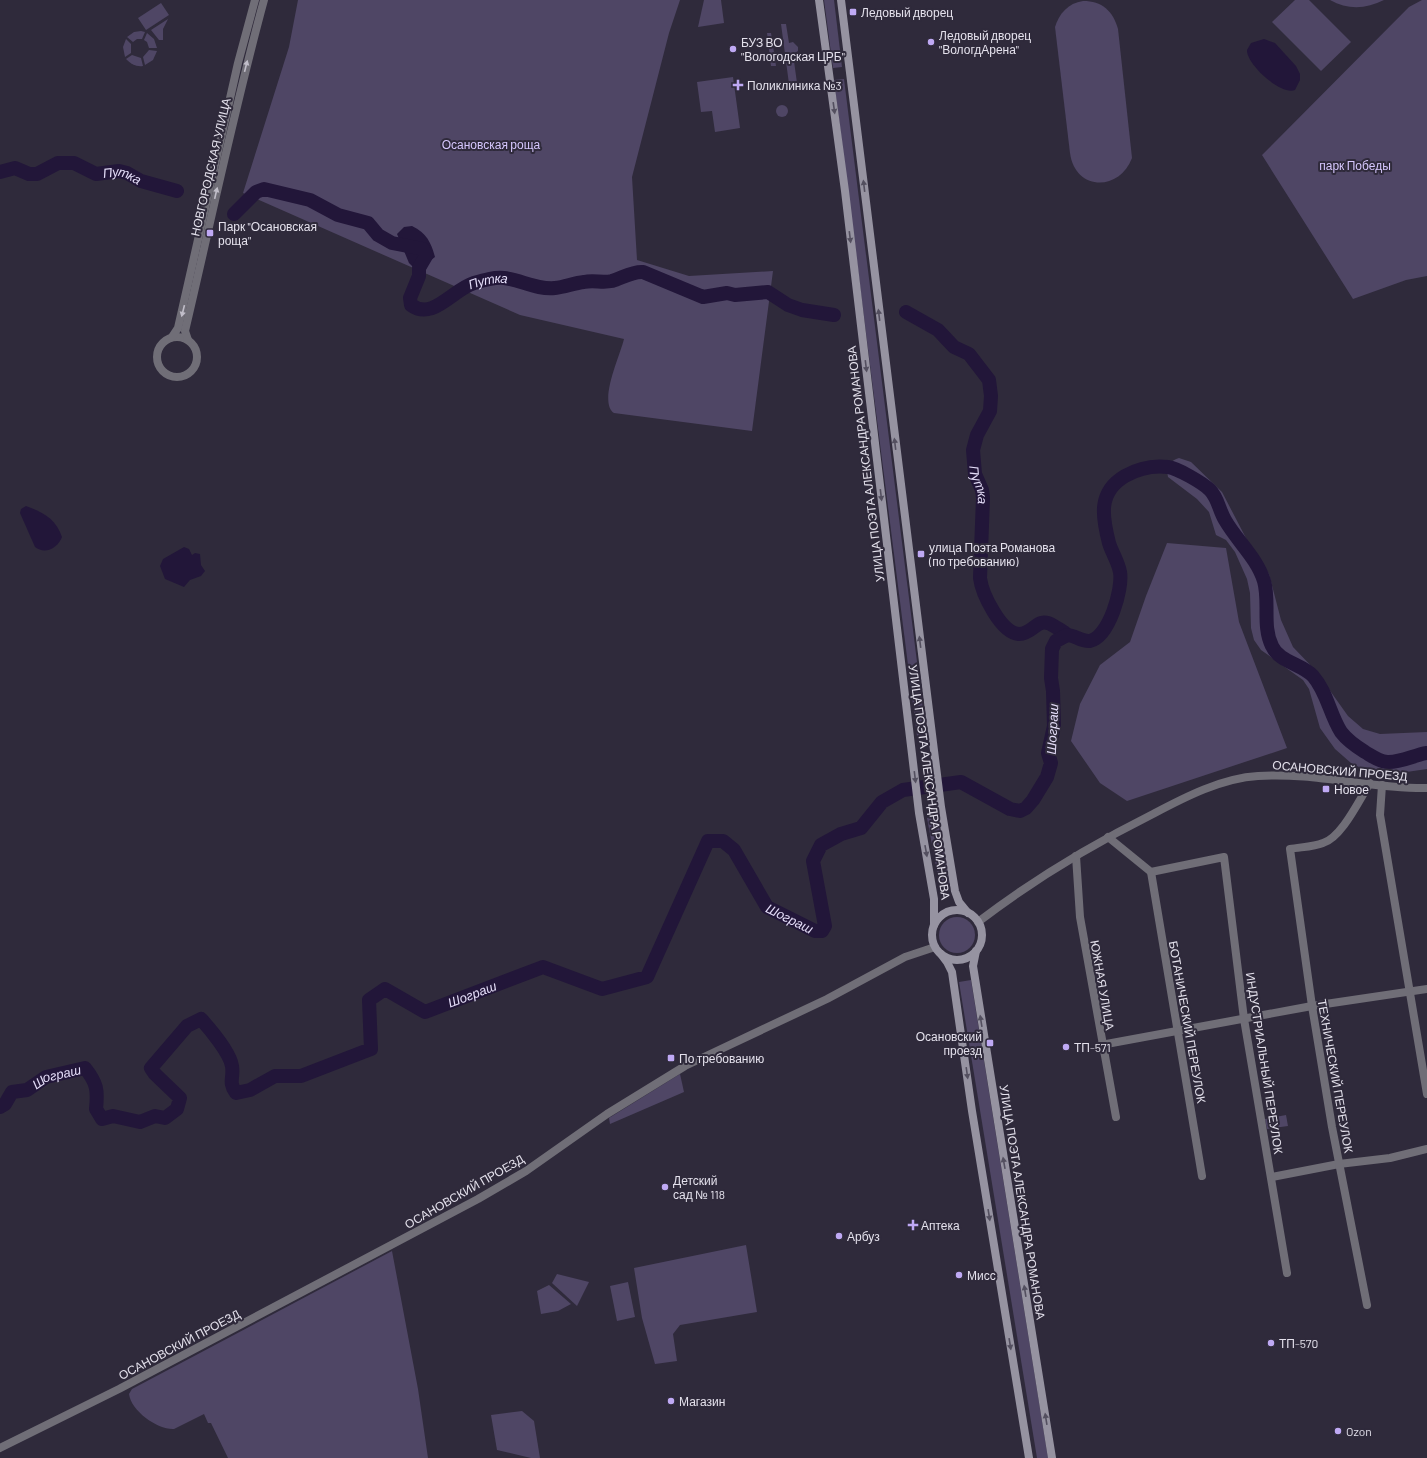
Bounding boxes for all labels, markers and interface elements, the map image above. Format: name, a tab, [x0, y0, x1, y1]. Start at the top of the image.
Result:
place label: Ледовый дворец	[861, 5, 953, 20]
marker: Ледовый дворец	[848, 7, 858, 17]
place label: Ледовый дворец "ВологдАрена"	[939, 28, 1031, 57]
place label: БУЗ ВО "Вологодская ЦРБ"	[741, 35, 845, 64]
marker: Ледовый дворец "ВологдАрена"	[926, 37, 936, 47]
marker: БУЗ ВО "Вологодская ЦРБ"	[728, 44, 738, 54]
one-way arrow	[243, 60, 249, 72]
place label: Поликлиника №3	[747, 78, 842, 92]
marker: Поликлиника №3	[732, 79, 744, 91]
street label: НОВГОРОДСКАЯ УЛИЦА	[187, 97, 234, 238]
one-way arrow	[831, 102, 837, 114]
park label: Осановская роща	[442, 137, 541, 152]
park label: парк Победы	[1319, 158, 1391, 173]
water label: Путка	[102, 163, 144, 188]
one-way arrow	[860, 180, 867, 192]
one-way arrow	[214, 187, 220, 199]
place label: Парк "Осановская роща"	[218, 219, 317, 248]
marker: Парк "Осановская роща"	[205, 228, 215, 238]
one-way arrow	[847, 231, 854, 243]
water label: Путка	[466, 270, 509, 292]
one-way arrow	[179, 304, 185, 317]
one-way arrow	[876, 309, 882, 321]
street label: УЛИЦА ПОЭТА АЛЕКСАНДРА РОМАНОВА	[844, 345, 887, 583]
one-way arrow	[862, 360, 869, 372]
one-way arrow	[892, 438, 898, 450]
water label: Путка	[966, 465, 991, 504]
one-way arrow	[877, 489, 884, 501]
place label: улица Поэта Романова (по требованию)	[928, 540, 1056, 569]
marker: улица Поэта Романова (по требованию)	[916, 549, 926, 559]
one-way arrow	[917, 636, 923, 648]
street label: УЛИЦА ПОЭТА АЛЕКСАНДРА РОМАНОВА	[906, 663, 953, 901]
water label: Шограш	[1043, 703, 1061, 755]
street label: ОСАНОВСКИЙ ПРОЕЗД	[1272, 757, 1408, 784]
one-way arrow	[912, 770, 918, 783]
place label: Новое	[1334, 782, 1369, 796]
marker: Новое	[1321, 784, 1331, 794]
one-way arrow	[923, 845, 929, 857]
water label: Шограш	[763, 900, 816, 937]
street label: ЮЖНАЯ УЛИЦА	[1087, 939, 1118, 1031]
street label: БОТАНИЧЕСКИЙ ПЕРЕУЛОК	[1167, 940, 1209, 1104]
street label: ИНДУСТРИАЛЬНЫЙ ПЕРЕУЛОК	[1243, 971, 1286, 1155]
water label: Шограш	[445, 977, 499, 1011]
street label: ТЕХНИЧЕСКИЙ ПЕРЕУЛОК	[1316, 998, 1356, 1154]
one-way arrow	[978, 1015, 984, 1027]
place label: Осановский проезд	[916, 1029, 982, 1058]
marker: Осановский проезд	[985, 1038, 995, 1048]
place label: ТП-571	[1074, 1040, 1111, 1054]
marker: ТП-571	[1061, 1042, 1071, 1052]
place label: По требованию	[679, 1051, 764, 1066]
marker: По требованию	[666, 1053, 676, 1063]
water label: Шограш	[29, 1061, 83, 1092]
one-way arrow	[964, 1067, 970, 1079]
street label: УЛИЦА ПОЭТА АЛЕКСАНДРА РОМАНОВА	[997, 1084, 1048, 1321]
street label: ОСАНОВСКИЙ ПРОЕЗД	[402, 1151, 527, 1232]
one-way arrow	[1001, 1157, 1007, 1169]
place label: Детский сад № 118	[673, 1173, 725, 1202]
marker: Детский сад № 118	[660, 1182, 670, 1192]
one-way arrow	[987, 1209, 993, 1221]
place label: Аптека	[921, 1218, 960, 1232]
marker: Аптека	[908, 1220, 918, 1230]
place label: Арбуз	[847, 1229, 880, 1244]
marker: Арбуз	[834, 1231, 844, 1241]
place label: Мисс	[967, 1268, 996, 1282]
marker: Мисс	[954, 1270, 964, 1280]
one-way arrow	[1022, 1285, 1028, 1297]
street label: ОСАНОВСКИЙ ПРОЕЗД	[116, 1306, 243, 1383]
place label: ТП-570	[1279, 1336, 1318, 1350]
one-way arrow	[1008, 1337, 1014, 1350]
marker: ТП-570	[1266, 1338, 1276, 1348]
place label: Магазин	[679, 1394, 725, 1408]
marker: Магазин	[666, 1396, 676, 1406]
one-way arrow	[1043, 1413, 1049, 1426]
place label: Ozon	[1346, 1424, 1372, 1438]
marker: Ozon	[1333, 1426, 1343, 1436]

